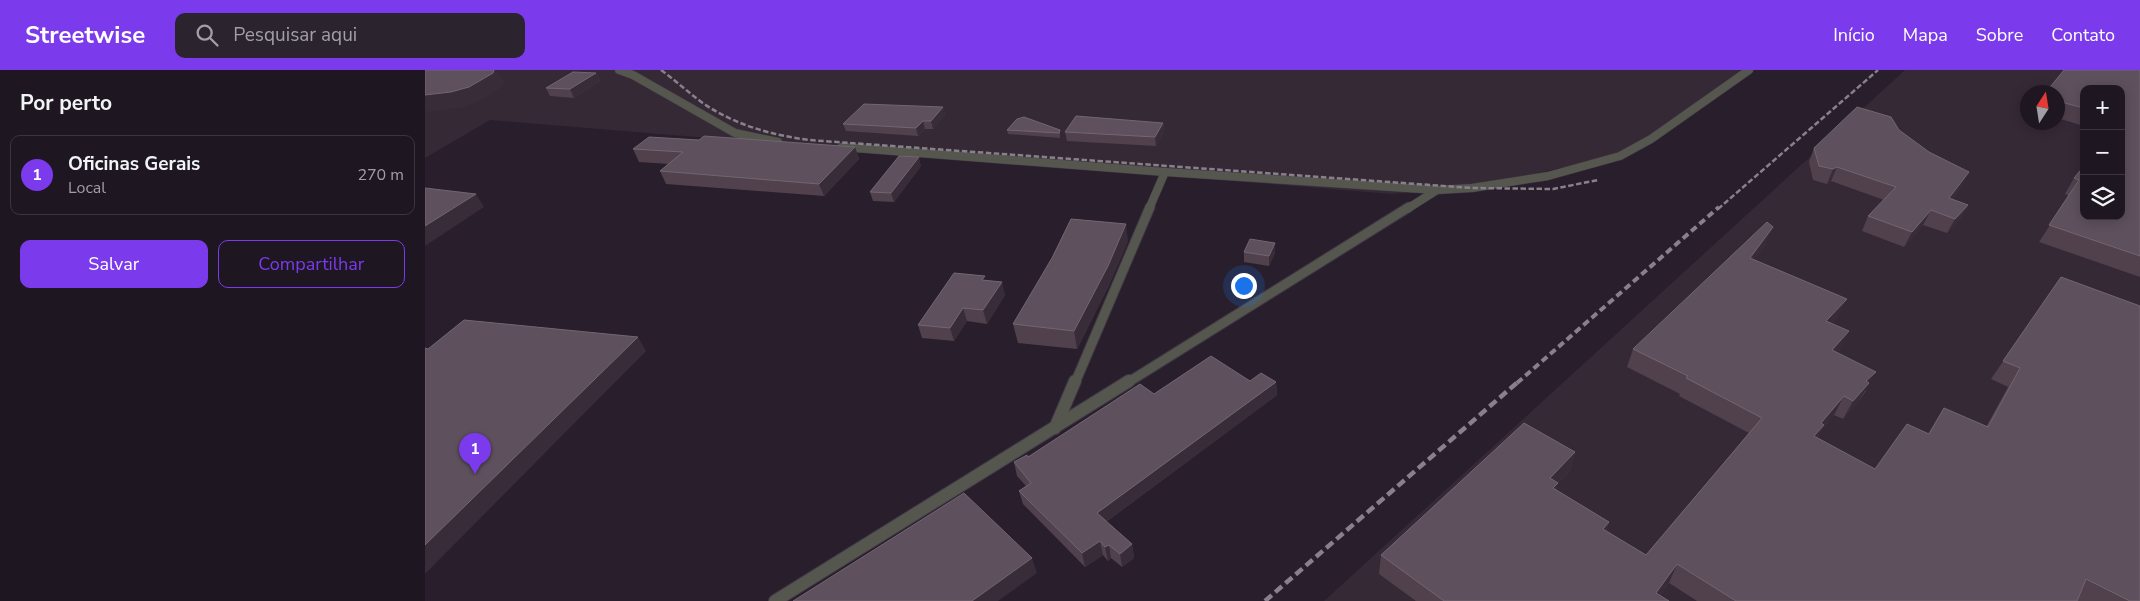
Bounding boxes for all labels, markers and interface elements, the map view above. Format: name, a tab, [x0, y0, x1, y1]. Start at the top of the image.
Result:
search box	[175, 13, 525, 58]
text: Streetwise	[25, 19, 145, 51]
icon: search	[193, 21, 221, 49]
text: Pesquisar aqui	[233, 22, 357, 48]
text: Início	[1833, 23, 1875, 47]
text: Mapa	[1903, 23, 1948, 47]
text: Sobre	[1976, 23, 2023, 47]
text: Contato	[2051, 23, 2115, 47]
north arrow	[2020, 85, 2065, 130]
map controls	[2080, 85, 2125, 220]
button: +	[2080, 85, 2125, 130]
text: Por perto	[20, 89, 112, 117]
button: −	[2080, 130, 2125, 175]
text: Oficinas Gerais	[68, 151, 200, 177]
text: 1	[32, 164, 42, 186]
text: 270 m	[357, 164, 404, 186]
button: layers	[2080, 175, 2125, 220]
text: Local	[68, 177, 106, 199]
button: Salvar	[20, 240, 208, 288]
button: Compartilhar	[218, 240, 405, 288]
your location	[1231, 273, 1257, 299]
pin: 1	[459, 433, 491, 474]

